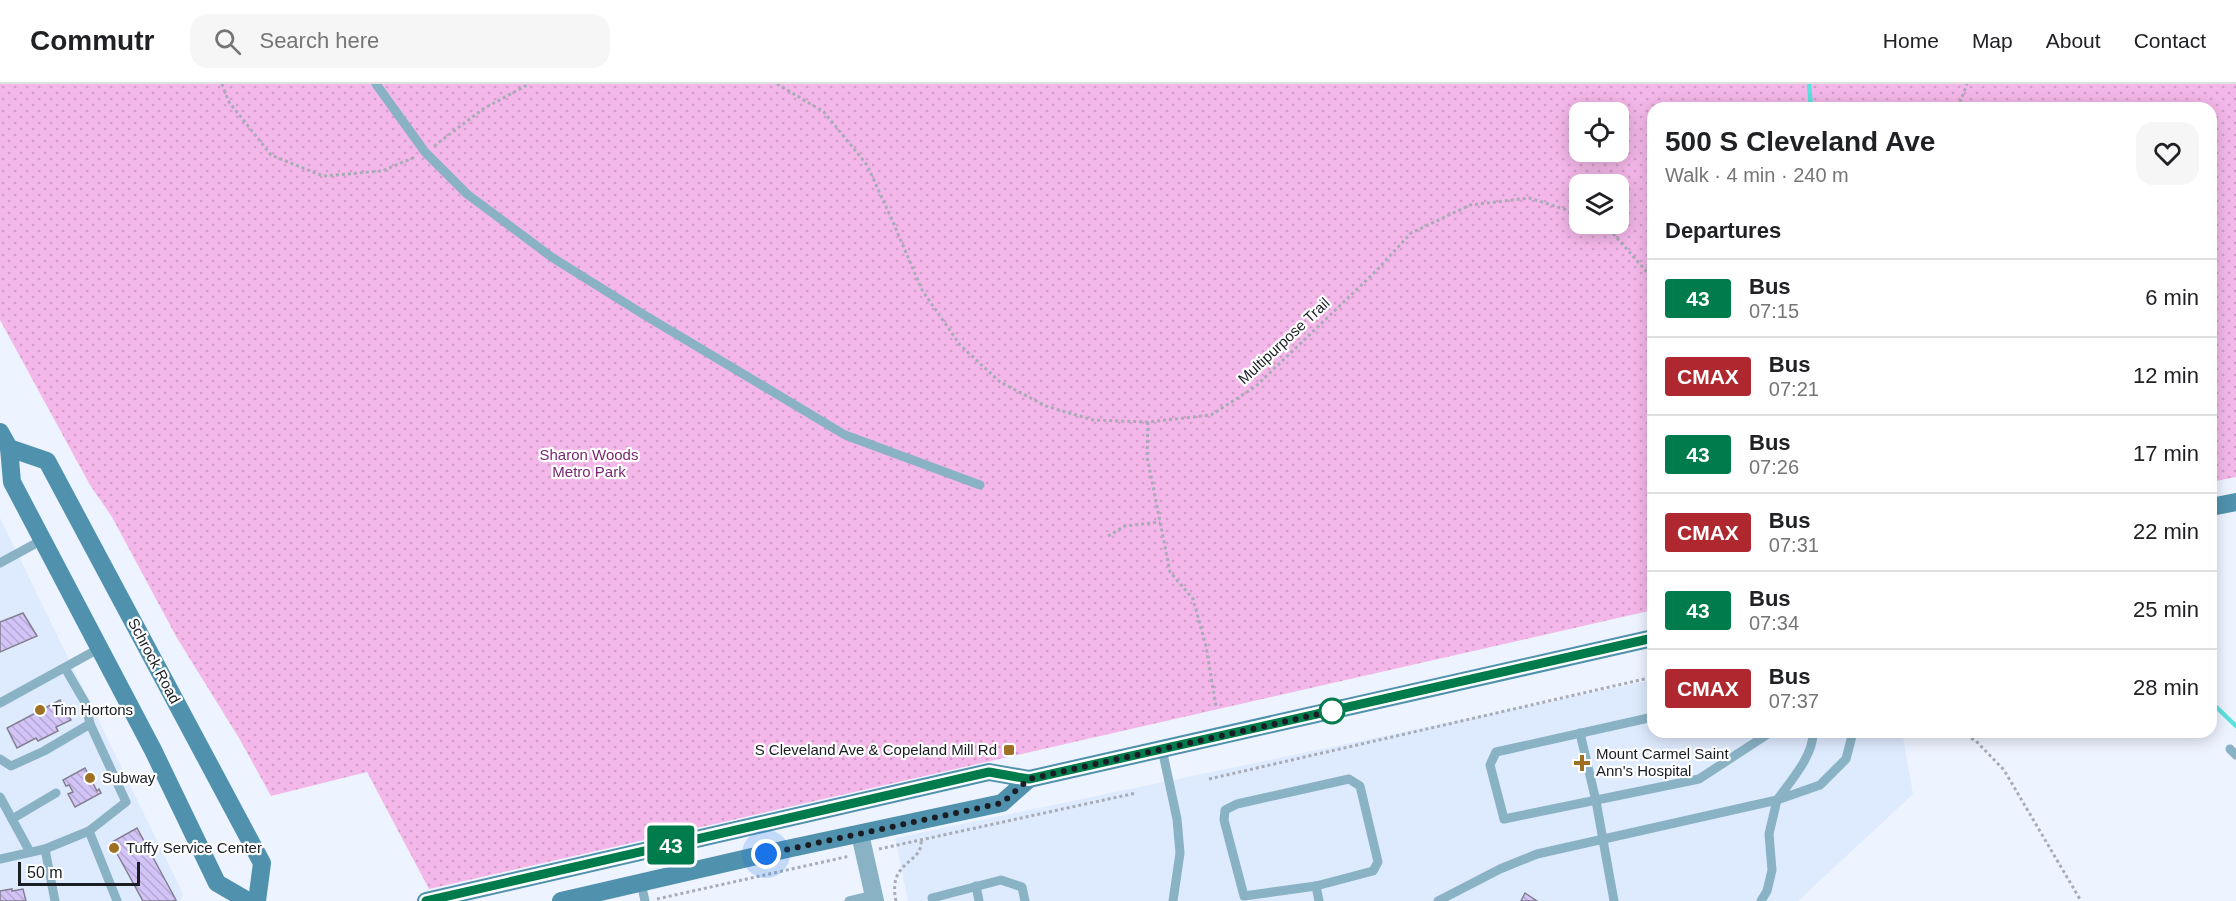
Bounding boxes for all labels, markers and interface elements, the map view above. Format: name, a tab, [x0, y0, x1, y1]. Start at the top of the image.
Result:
search box	[190, 14, 610, 68]
text: Commutr	[30, 25, 154, 56]
icon: search	[211, 25, 244, 58]
text: Search here	[259, 28, 379, 53]
text: Home	[1883, 29, 1939, 52]
text: Map	[1972, 29, 2013, 52]
text: About	[2046, 29, 2101, 52]
text: Contact	[2134, 29, 2206, 52]
map controls	[1569, 102, 1629, 234]
button: locate	[1569, 102, 1629, 162]
button: heart	[2136, 122, 2199, 185]
text: 500 S Cleveland Ave	[1665, 126, 1935, 157]
text: Walk · 4 min · 240 m	[1665, 164, 1849, 186]
button: layers	[1569, 174, 1629, 234]
text: Departures	[1665, 218, 1781, 243]
text: Bus	[1749, 274, 1791, 299]
text: 6 min	[2145, 285, 2199, 310]
text: 43	[1686, 287, 1710, 310]
street label: Multipurpose Trail	[1235, 294, 1333, 387]
text: 07:15	[1749, 300, 1799, 322]
text: Bus	[1769, 352, 1810, 377]
text: 12 min	[2133, 363, 2199, 388]
text: CMAX	[1677, 365, 1739, 388]
text: 07:21	[1769, 378, 1819, 400]
text: Bus	[1749, 430, 1791, 455]
text: 17 min	[2133, 441, 2199, 466]
text: 43	[1686, 443, 1710, 466]
park label: Sharon Woods Metro Park	[540, 446, 638, 480]
text: 07:26	[1749, 456, 1799, 478]
text: Bus	[1769, 508, 1810, 533]
text: 22 min	[2133, 519, 2199, 544]
text: CMAX	[1677, 521, 1739, 544]
text: 07:31	[1769, 534, 1819, 556]
text: Bus	[1749, 586, 1791, 611]
text: 25 min	[2133, 597, 2199, 622]
text: 43	[1686, 599, 1710, 622]
text: 07:34	[1749, 612, 1799, 634]
street label: Schrock Road	[125, 615, 184, 706]
text: Bus	[1769, 664, 1810, 689]
text: 28 min	[2133, 675, 2199, 700]
text: CMAX	[1677, 677, 1739, 700]
text: 07:37	[1769, 690, 1819, 712]
unlabelled marker	[1319, 698, 1345, 724]
place label: Tim Hortons	[52, 701, 133, 718]
marker: Tim Hortons	[33, 703, 47, 717]
place label: S Cleveland Ave & Copeland Mill Rd	[755, 741, 997, 758]
marker: S Cleveland Ave & Copeland Mill Rd	[1002, 743, 1016, 757]
place label: Mount Carmel Saint Ann's Hospital	[1596, 745, 1729, 779]
marker: Mount Carmel Saint Ann's Hospital	[1573, 754, 1591, 772]
place label: Subway	[102, 769, 156, 786]
marker: Subway	[83, 771, 97, 785]
line badge: 43	[644, 826, 698, 864]
text: 43	[659, 834, 683, 857]
place label: Tuffy Service Center	[126, 839, 262, 856]
your location	[751, 839, 781, 869]
marker: Tuffy Service Center	[107, 841, 121, 855]
scale bar	[18, 859, 140, 886]
text: 50 m	[27, 864, 63, 881]

